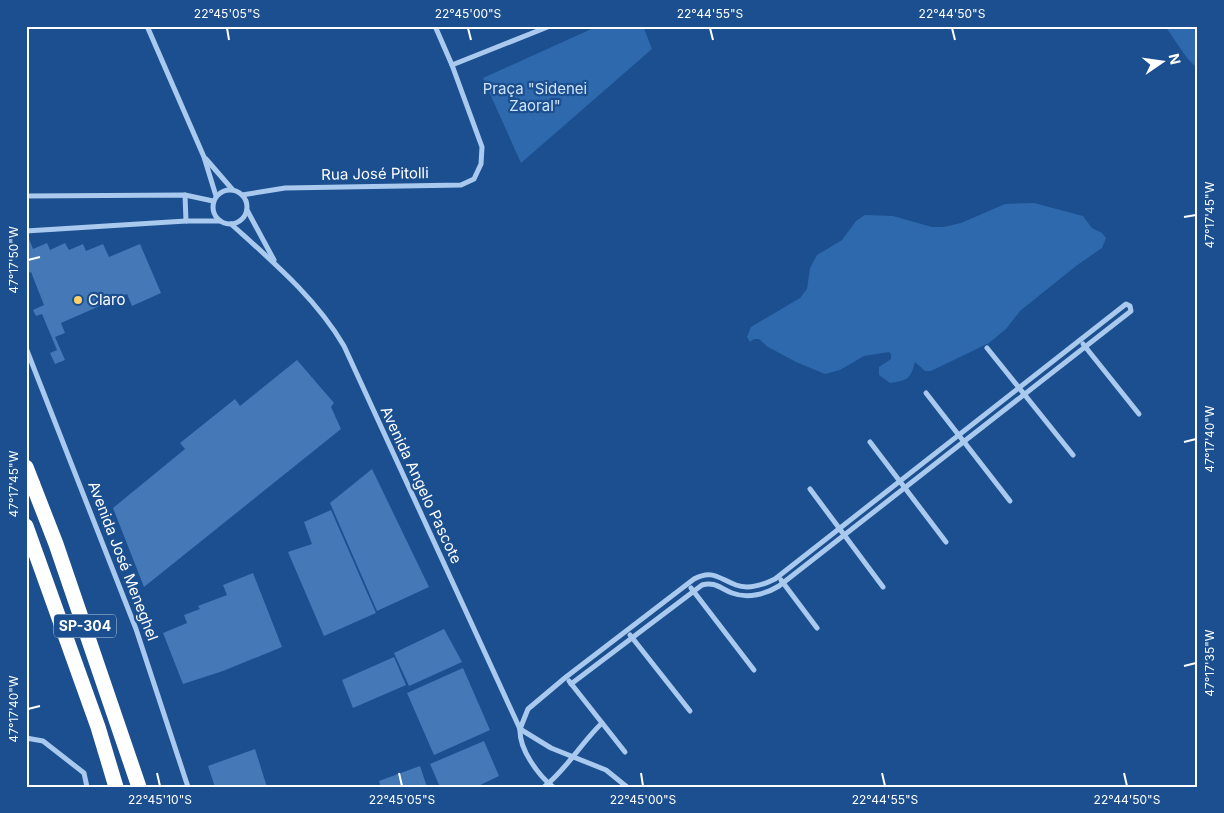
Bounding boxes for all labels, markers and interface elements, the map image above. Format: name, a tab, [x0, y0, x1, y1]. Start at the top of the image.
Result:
text: 22°45'05"S	[194, 6, 260, 21]
text: 22°45'00"S	[435, 6, 502, 21]
text: 22°44'55"S	[677, 6, 744, 21]
text: 22°44'50"S	[919, 6, 986, 21]
north arrow	[1136, 38, 1186, 88]
text: N	[1166, 52, 1185, 66]
park label: Praça "Sidenei Zaoral"	[483, 79, 587, 115]
street label: Rua José Pitolli	[321, 163, 429, 184]
text: 47°17'45"W	[1202, 181, 1217, 249]
text: 47°17'50"W	[6, 226, 21, 294]
place label: Claro	[88, 290, 125, 309]
marker: Claro	[72, 294, 84, 306]
street label: Avenida Angelo Pascote	[377, 403, 466, 567]
text: 47°17'40"W	[1202, 405, 1217, 473]
text: 47°17'45"W	[6, 450, 21, 518]
street label: Avenida José Meneghel	[84, 478, 163, 643]
road number: SP-304	[54, 614, 116, 638]
text: 47°17'35"W	[1202, 629, 1217, 697]
text: 47°17'40"W	[6, 675, 21, 743]
text: 22°45'10"S	[128, 792, 192, 807]
text: 22°45'05"S	[369, 792, 435, 807]
text: 22°45'00"S	[610, 792, 677, 807]
text: 22°44'55"S	[852, 792, 919, 807]
text: 22°44'50"S	[1094, 792, 1161, 807]

